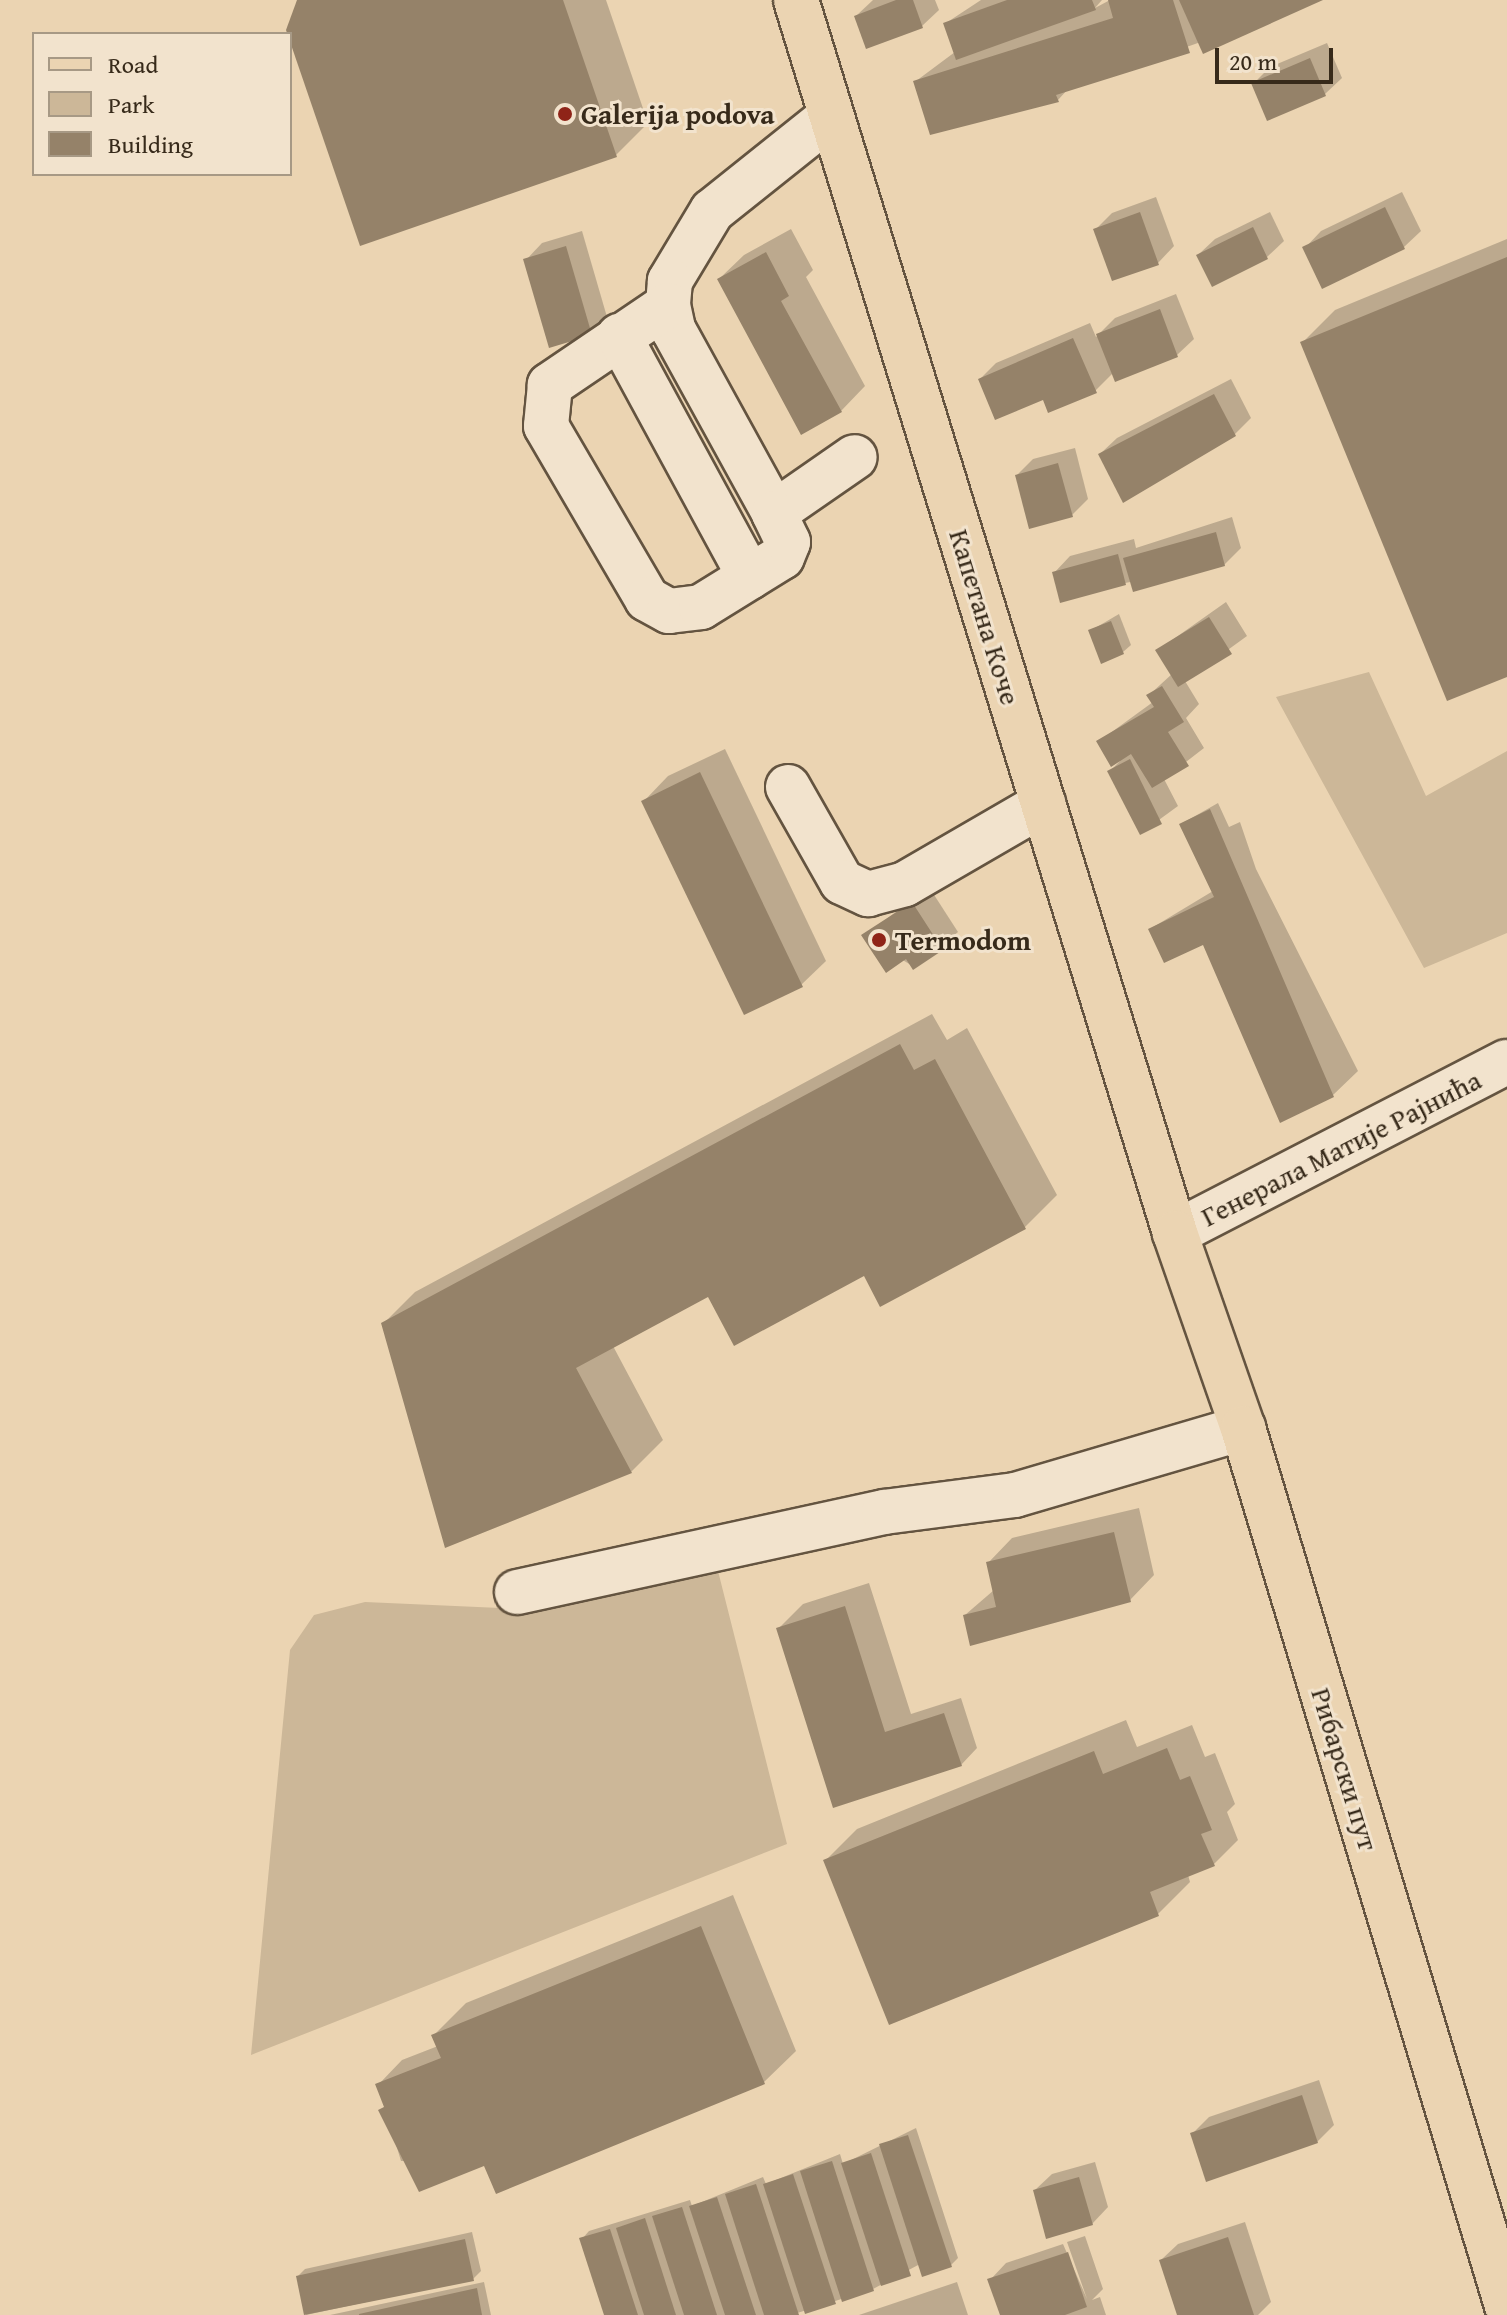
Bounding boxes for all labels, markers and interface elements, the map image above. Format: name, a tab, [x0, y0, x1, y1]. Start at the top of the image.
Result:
legend	[32, 32, 292, 176]
scale bar	[1219, 32, 1337, 82]
text: 20 m	[1229, 44, 1277, 79]
text: Road	[108, 47, 158, 82]
text: Park	[108, 87, 154, 122]
place label: Galerija podova	[581, 97, 775, 131]
marker: Galerija podova	[556, 105, 574, 123]
text: Building	[108, 127, 193, 162]
street label: Капетана Коче	[942, 525, 1028, 709]
place label: Termodom	[895, 923, 1031, 957]
marker: Termodom	[870, 931, 888, 949]
street label: Генерала Матије Рајнића	[1195, 1063, 1487, 1233]
street label: Рибарски пут	[1304, 1684, 1386, 1854]

